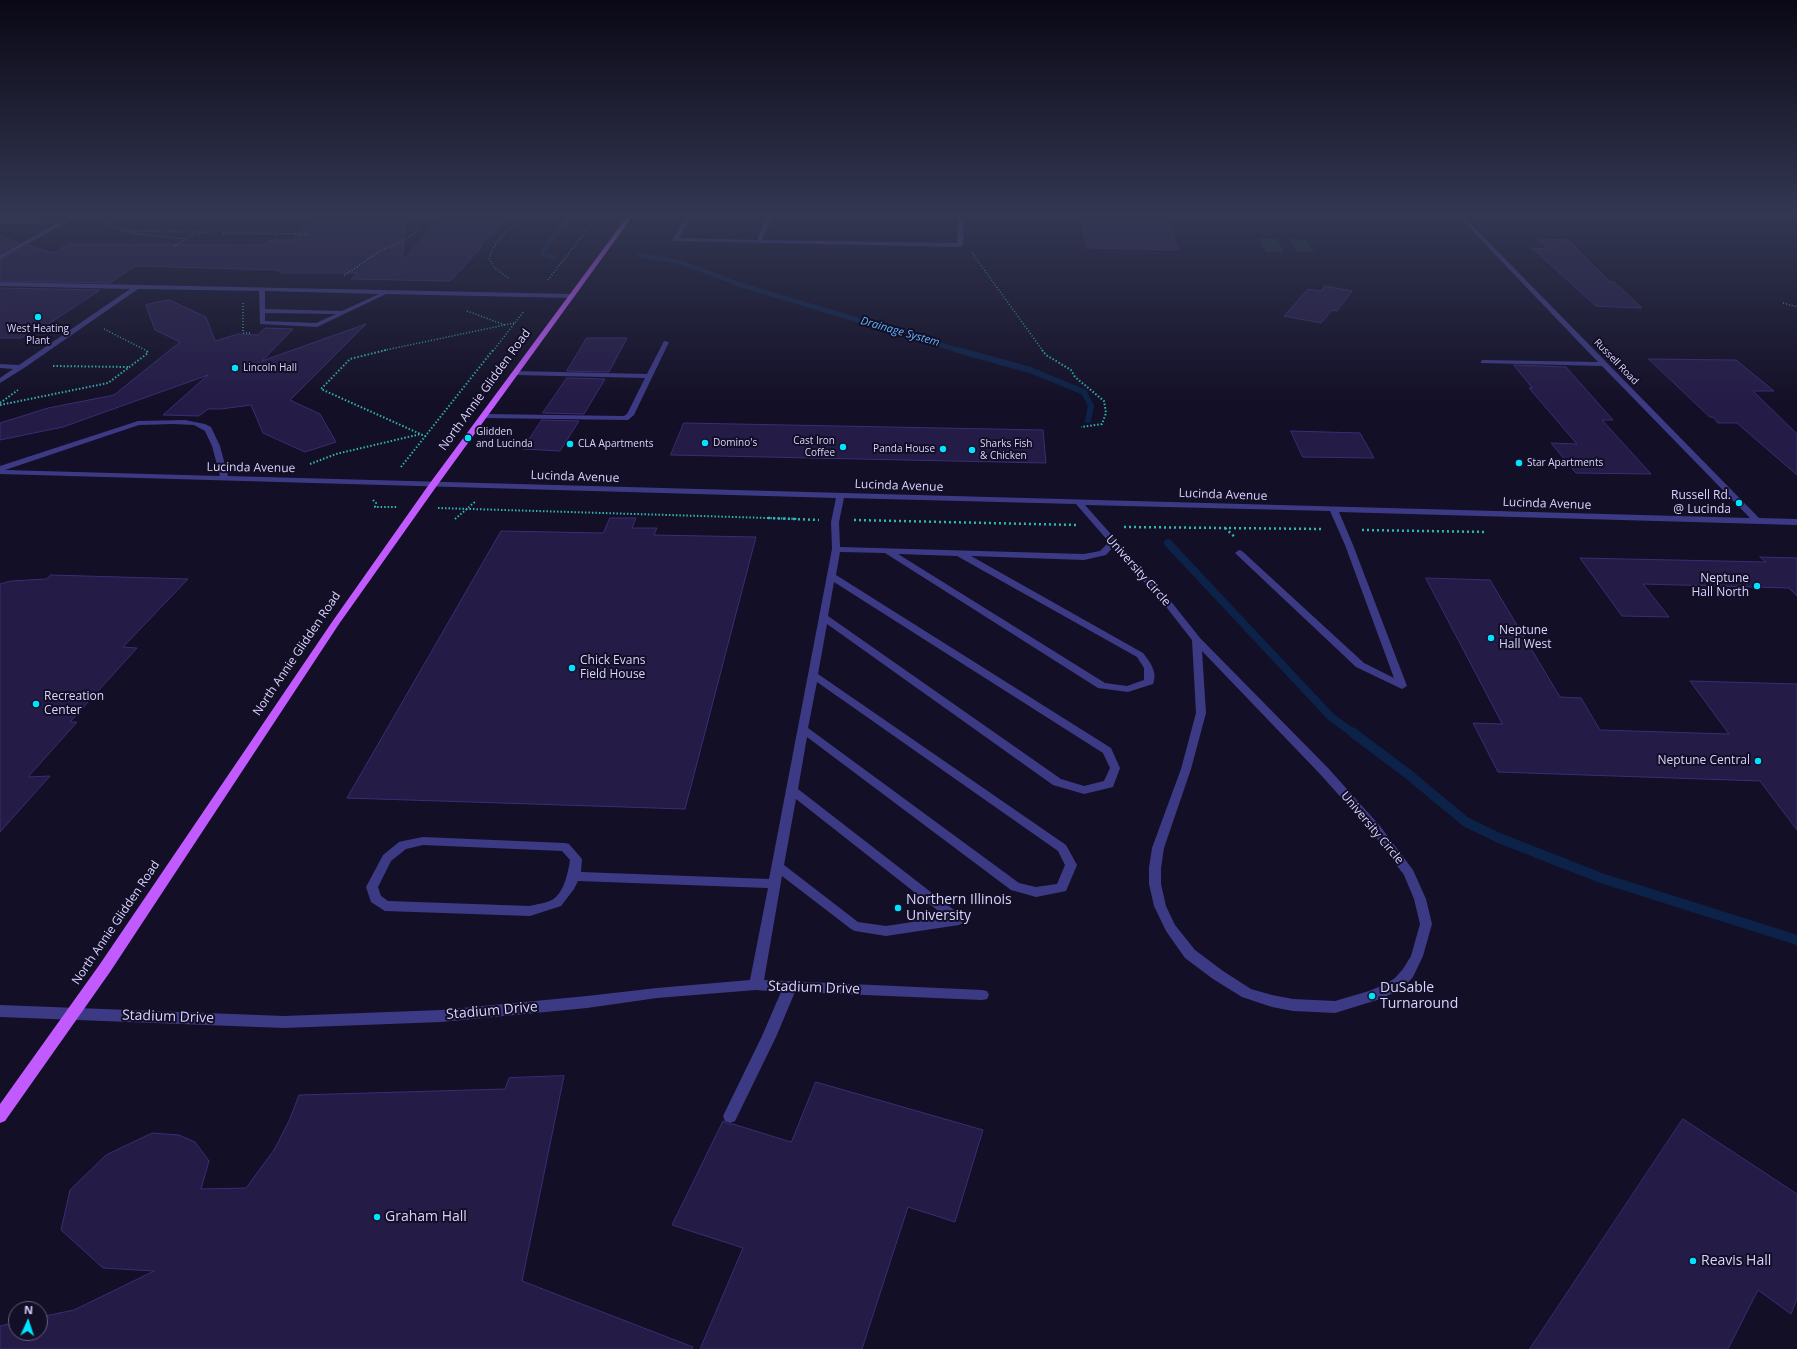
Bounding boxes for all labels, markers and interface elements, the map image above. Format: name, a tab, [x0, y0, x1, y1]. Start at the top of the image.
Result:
marker: West Heating Plant	[33, 312, 43, 322]
water label: Drainage System	[859, 314, 941, 350]
place label: West Heating Plant	[7, 323, 69, 346]
street label: North Annie Glidden Road	[436, 327, 534, 453]
street label: Russell Road	[1591, 337, 1641, 387]
place label: Lincoln Hall	[243, 362, 297, 374]
marker: Lincoln Hall	[230, 363, 240, 373]
place label: Glidden and Lucinda	[476, 426, 533, 450]
marker: Glidden and Lucinda	[463, 433, 473, 443]
place label: Cast Iron Coffee	[793, 435, 835, 458]
place label: Domino's	[713, 437, 757, 449]
place label: CLA Apartments	[578, 438, 653, 450]
marker: Domino's	[700, 438, 710, 448]
place label: Sharks Fish & Chicken	[980, 438, 1032, 462]
marker: CLA Apartments	[565, 439, 575, 449]
marker: Cast Iron Coffee	[838, 442, 848, 452]
place label: Panda House	[873, 443, 935, 455]
marker: Panda House	[938, 444, 948, 454]
marker: Sharks Fish & Chicken	[967, 445, 977, 455]
place label: Star Apartments	[1527, 457, 1603, 469]
marker: Star Apartments	[1514, 458, 1524, 468]
street label: Lucinda Avenue	[207, 460, 295, 476]
street label: Lucinda Avenue	[530, 468, 620, 486]
street label: Lucinda Avenue	[854, 477, 944, 495]
street label: Lucinda Avenue	[1178, 486, 1268, 504]
place label: Russell Rd. @ Lucinda	[1671, 489, 1731, 517]
street label: Lucinda Avenue	[1502, 495, 1592, 513]
marker: Russell Rd. @ Lucinda	[1734, 498, 1744, 508]
street label: University Circle	[1103, 533, 1173, 609]
place label: Neptune Hall North	[1692, 572, 1749, 600]
marker: Neptune Hall North	[1752, 581, 1762, 591]
street label: North Annie Glidden Road	[250, 589, 344, 719]
place label: Neptune Hall West	[1499, 624, 1552, 652]
marker: Neptune Hall West	[1486, 633, 1496, 643]
place label: Chick Evans Field House	[580, 654, 646, 682]
marker: Chick Evans Field House	[567, 663, 577, 673]
place label: Recreation Center	[44, 690, 104, 718]
marker: Recreation Center	[31, 699, 41, 709]
place label: Neptune Central	[1657, 754, 1750, 768]
marker: Neptune Central	[1753, 756, 1763, 766]
street label: University Circle	[1338, 789, 1406, 867]
street label: North Annie Glidden Road	[69, 858, 163, 988]
place label: Northern Illinois University	[906, 892, 1012, 924]
marker: Northern Illinois University	[893, 903, 903, 913]
street label: Stadium Drive	[768, 978, 860, 998]
place label: DuSable Turnaround	[1380, 980, 1458, 1012]
marker: DuSable Turnaround	[1367, 991, 1377, 1001]
street label: Stadium Drive	[445, 999, 539, 1023]
street label: Stadium Drive	[122, 1007, 214, 1027]
place label: Graham Hall	[385, 1209, 467, 1225]
marker: Graham Hall	[372, 1212, 382, 1222]
place label: Reavis Hall	[1701, 1253, 1771, 1269]
marker: Reavis Hall	[1688, 1256, 1698, 1266]
north arrow	[8, 1301, 48, 1341]
text: N	[24, 1302, 33, 1317]

